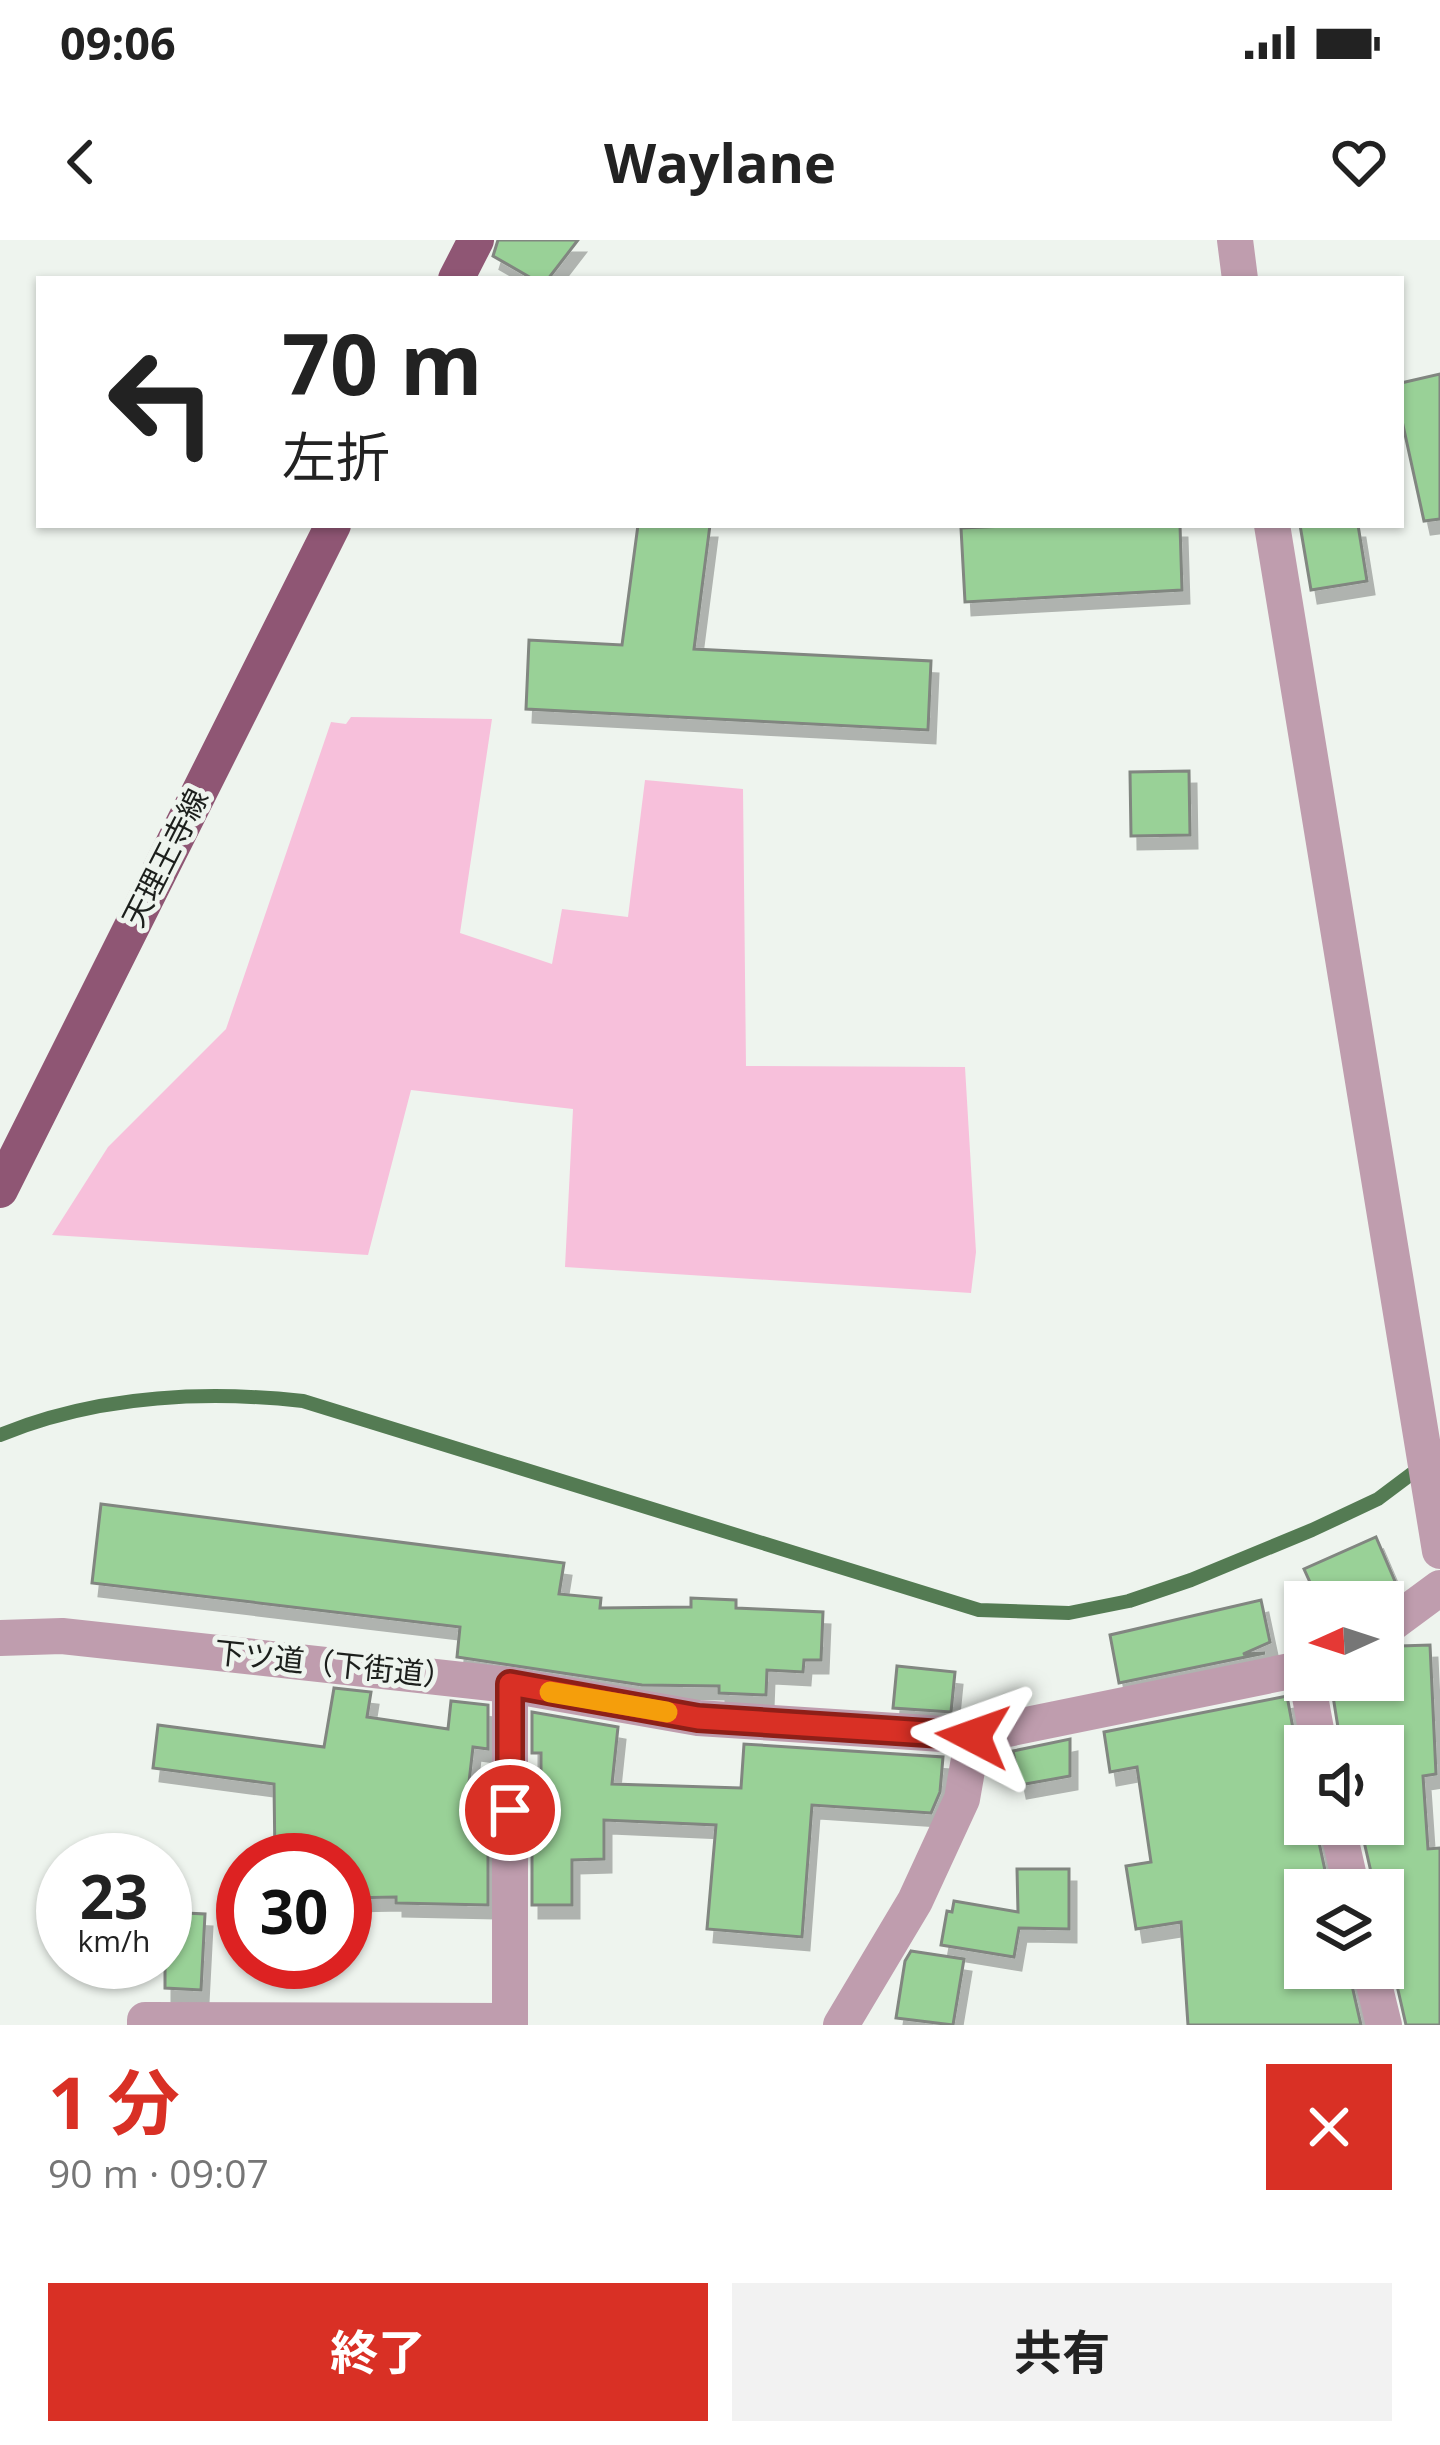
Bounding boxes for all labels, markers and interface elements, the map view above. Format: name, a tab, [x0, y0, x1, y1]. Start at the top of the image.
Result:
text: 09:06	[60, 12, 176, 73]
text: Waylane	[604, 125, 836, 199]
icon: back	[48, 129, 114, 195]
icon: heart	[1326, 129, 1392, 195]
text: 70 m	[282, 305, 482, 420]
icon: left	[84, 324, 240, 480]
text: 左折	[282, 419, 390, 493]
street label: 天理王寺線	[112, 781, 217, 933]
north arrow	[1284, 1581, 1404, 1701]
map controls	[1284, 1581, 1404, 1989]
street label: 下ツ道（下街道）	[213, 1631, 456, 1696]
position arrow	[910, 1673, 1036, 1799]
button: sound	[1284, 1725, 1404, 1845]
pin	[459, 1759, 561, 1861]
icon: arrive	[477, 1777, 543, 1843]
speed limit sign: 30	[216, 1833, 372, 1989]
text: 23	[80, 1855, 148, 1937]
button: layers	[1284, 1869, 1404, 1989]
text: km/h	[78, 1920, 150, 1961]
text: 1 分	[48, 2052, 180, 2150]
button: close	[1266, 2064, 1392, 2190]
text: 90 m · 09:07	[48, 2146, 269, 2199]
button: 終了	[48, 2283, 708, 2421]
button: 共有	[732, 2283, 1392, 2421]

